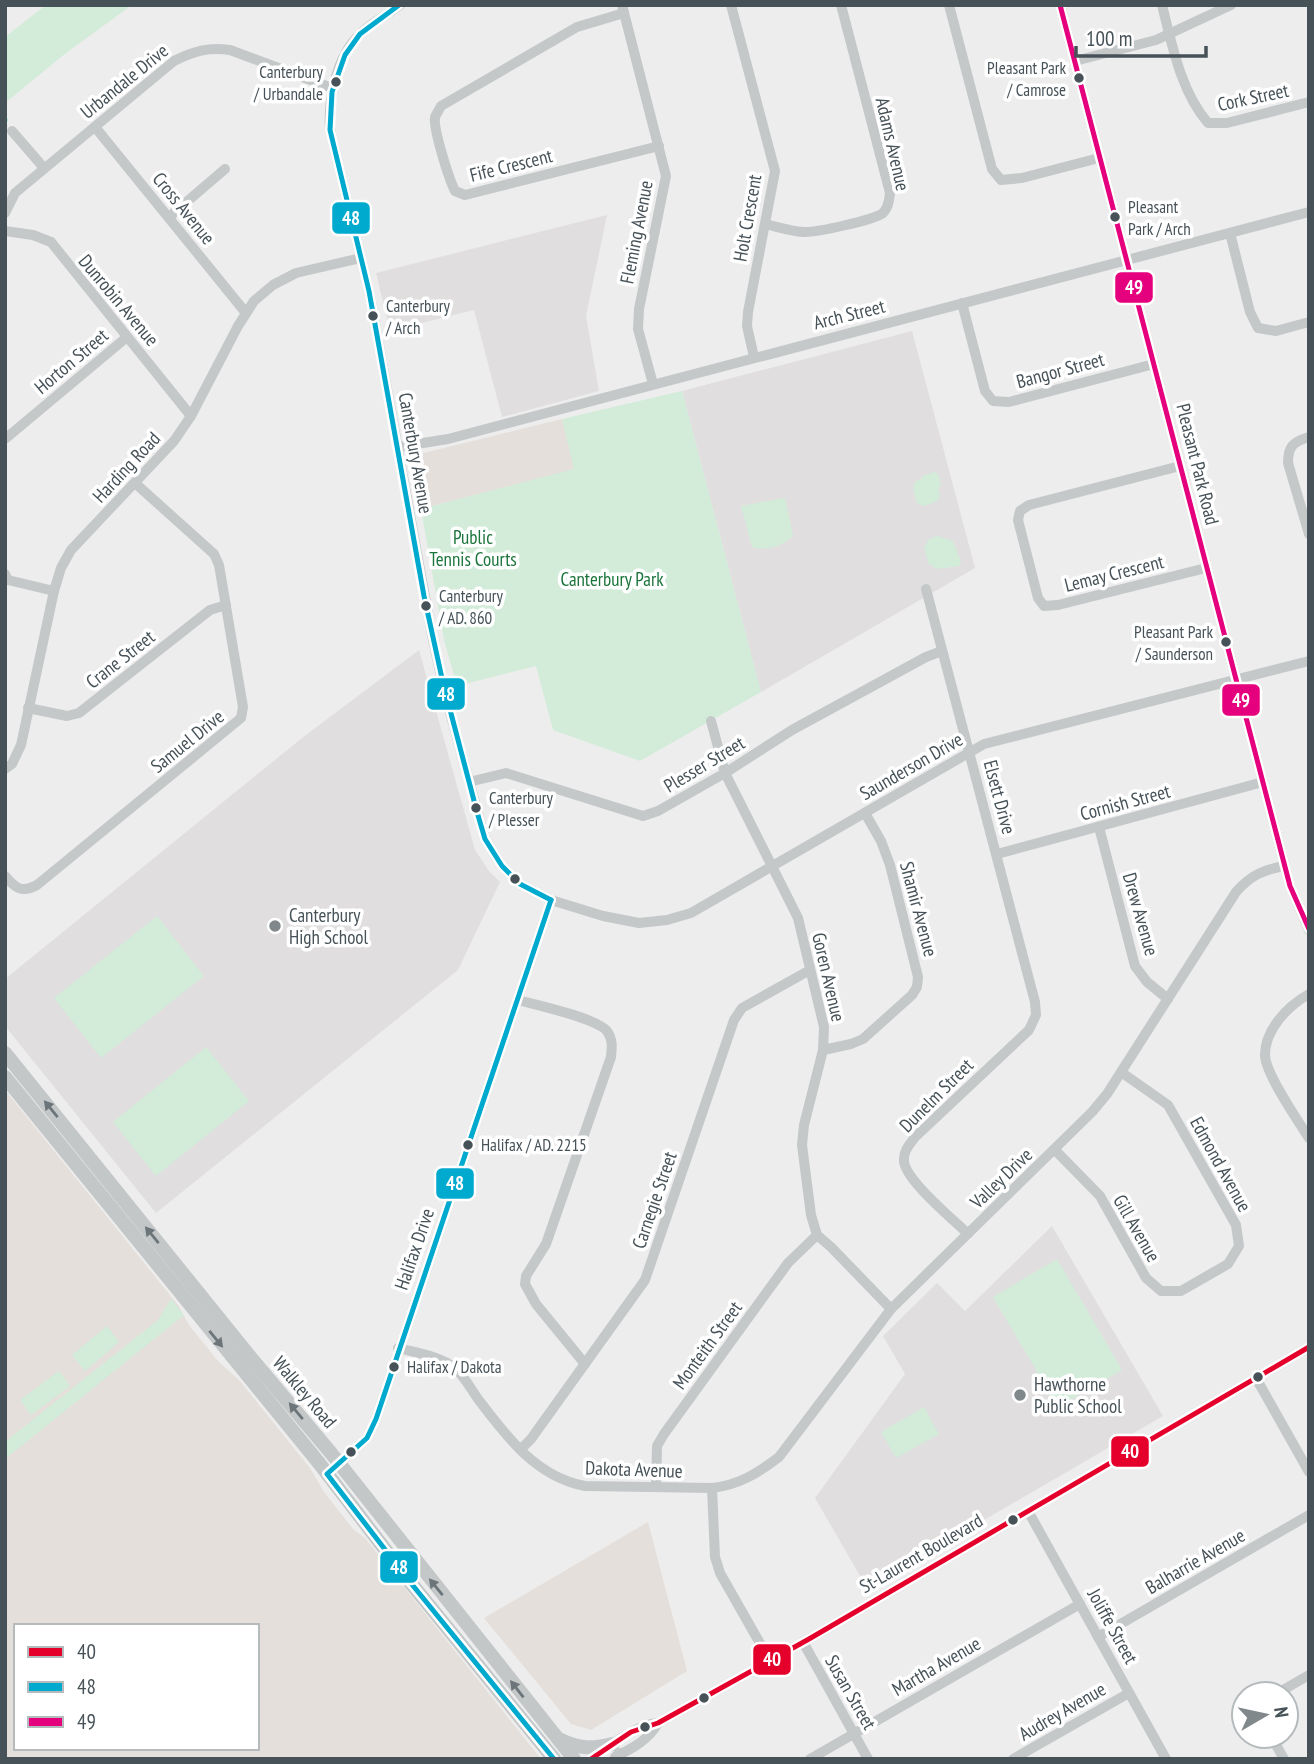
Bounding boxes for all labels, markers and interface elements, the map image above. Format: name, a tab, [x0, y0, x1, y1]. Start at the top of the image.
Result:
scale bar	[1076, 14, 1206, 58]
text: 100 m	[1086, 25, 1132, 52]
street label: Urbandale Drive	[75, 38, 173, 124]
place label: Pleasant Park / Camrose	[987, 57, 1066, 101]
place label: Canterbury / Urbandale	[253, 61, 324, 105]
marker: Pleasant Park / Camrose	[1072, 71, 1086, 85]
marker: Canterbury / Urbandale	[329, 75, 343, 89]
street label: Cork Street	[1215, 78, 1291, 116]
street label: Adams Avenue	[871, 95, 915, 193]
street label: Fife Crescent	[467, 143, 556, 187]
street label: Cross Avenue	[148, 167, 221, 249]
street label: Holt Crescent	[728, 172, 767, 263]
street label: Fleming Avenue	[614, 178, 658, 286]
place label: Pleasant Park / Arch	[1128, 196, 1191, 240]
line badge: 48	[331, 201, 371, 235]
text: 48	[342, 206, 360, 230]
marker: Pleasant Park / Arch	[1108, 210, 1122, 224]
street label: Dunrobin Avenue	[74, 249, 164, 351]
line badge: 49	[1114, 271, 1154, 304]
text: 49	[1125, 275, 1143, 299]
street label: Arch Street	[811, 293, 888, 334]
place label: Canterbury / Arch	[385, 295, 450, 339]
marker: Canterbury / Arch	[366, 309, 380, 323]
street label: Horton Street	[29, 323, 113, 399]
street label: Bangor Street	[1013, 347, 1107, 393]
street label: Canterbury Avenue	[394, 391, 438, 515]
street label: Pleasant Park Road	[1171, 401, 1225, 527]
street label: Harding Road	[87, 427, 165, 507]
park label: Public Tennis Courts	[429, 525, 517, 571]
street label: Lemay Crescent	[1062, 549, 1167, 597]
park label: Canterbury Park	[560, 567, 664, 591]
place label: Canterbury / AD. 860	[438, 585, 503, 629]
marker: Canterbury / AD. 860	[419, 599, 433, 613]
place label: Pleasant Park / Saunderson	[1134, 621, 1213, 665]
street label: Crane Street	[81, 624, 160, 693]
marker: Pleasant Park / Saunderson	[1219, 635, 1233, 649]
line badge: 48	[426, 677, 466, 711]
text: 48	[437, 682, 455, 706]
line badge: 49	[1221, 683, 1261, 717]
text: 49	[1232, 688, 1250, 712]
street label: Samuel Drive	[146, 704, 229, 778]
street label: Saunderson Drive	[855, 727, 967, 805]
street label: Plesser Street	[659, 730, 749, 797]
street label: Elsett Drive	[979, 757, 1021, 837]
street label: Cornish Street	[1077, 778, 1173, 826]
place label: Canterbury / Plesser	[488, 787, 553, 831]
marker: Canterbury / Plesser	[469, 801, 483, 815]
street label: Shamir Avenue	[895, 859, 943, 959]
street label: Drew Avenue	[1118, 870, 1164, 958]
unlabelled marker	[508, 872, 522, 886]
place label: Canterbury High School	[289, 903, 369, 949]
marker: Canterbury High School	[267, 918, 283, 934]
street label: Goren Avenue	[807, 930, 851, 1024]
street label: Dunelm Street	[894, 1053, 978, 1137]
one-way arrow	[43, 1100, 58, 1118]
street label: Edmond Avenue	[1185, 1112, 1257, 1216]
place label: Halifax / AD. 2215	[481, 1134, 587, 1156]
marker: Halifax / AD. 2215	[461, 1138, 475, 1152]
street label: Valley Drive	[964, 1142, 1037, 1214]
street label: Carnegie Street	[626, 1148, 682, 1252]
line badge: 48	[435, 1167, 475, 1200]
text: 48	[446, 1171, 464, 1195]
street label: Gill Avenue	[1108, 1190, 1166, 1266]
street label: Halifax Drive	[389, 1205, 439, 1293]
one-way arrow	[145, 1226, 160, 1243]
street label: Monteith Street	[667, 1296, 747, 1394]
one-way arrow	[208, 1329, 223, 1347]
street label: Walkley Road	[268, 1351, 342, 1433]
place label: Halifax / Dakota	[407, 1356, 502, 1378]
marker: Halifax / Dakota	[387, 1360, 401, 1374]
unlabelled marker	[1251, 1370, 1265, 1384]
place label: Hawthorne Public School	[1034, 1372, 1122, 1418]
marker: Hawthorne Public School	[1012, 1387, 1028, 1403]
one-way arrow	[288, 1402, 304, 1420]
line badge: 40	[1110, 1435, 1150, 1468]
text: 40	[1121, 1439, 1139, 1463]
unlabelled marker	[344, 1445, 358, 1459]
street label: Dakota Avenue	[585, 1455, 683, 1483]
street label: St-Laurent Boulevard	[855, 1508, 987, 1598]
unlabelled marker	[1006, 1513, 1020, 1527]
street label: Balharrie Avenue	[1141, 1523, 1249, 1599]
line badge: 48	[379, 1550, 419, 1584]
text: 48	[390, 1555, 408, 1579]
one-way arrow	[429, 1578, 444, 1595]
street label: Joliffe Street	[1082, 1583, 1144, 1668]
legend	[14, 1624, 259, 1750]
street label: Martha Avenue	[888, 1631, 985, 1701]
text: 40	[77, 1638, 96, 1665]
line badge: 40	[752, 1643, 792, 1676]
text: 40	[763, 1647, 781, 1671]
street label: Susan Street	[820, 1650, 882, 1734]
text: 48	[77, 1673, 96, 1700]
street label: Audrey Avenue	[1014, 1676, 1110, 1745]
one-way arrow	[510, 1680, 525, 1697]
north arrow	[1230, 1680, 1300, 1750]
unlabelled marker	[697, 1691, 711, 1705]
text: N	[1269, 1705, 1294, 1719]
text: 49	[77, 1708, 96, 1735]
unlabelled marker	[638, 1720, 652, 1734]

